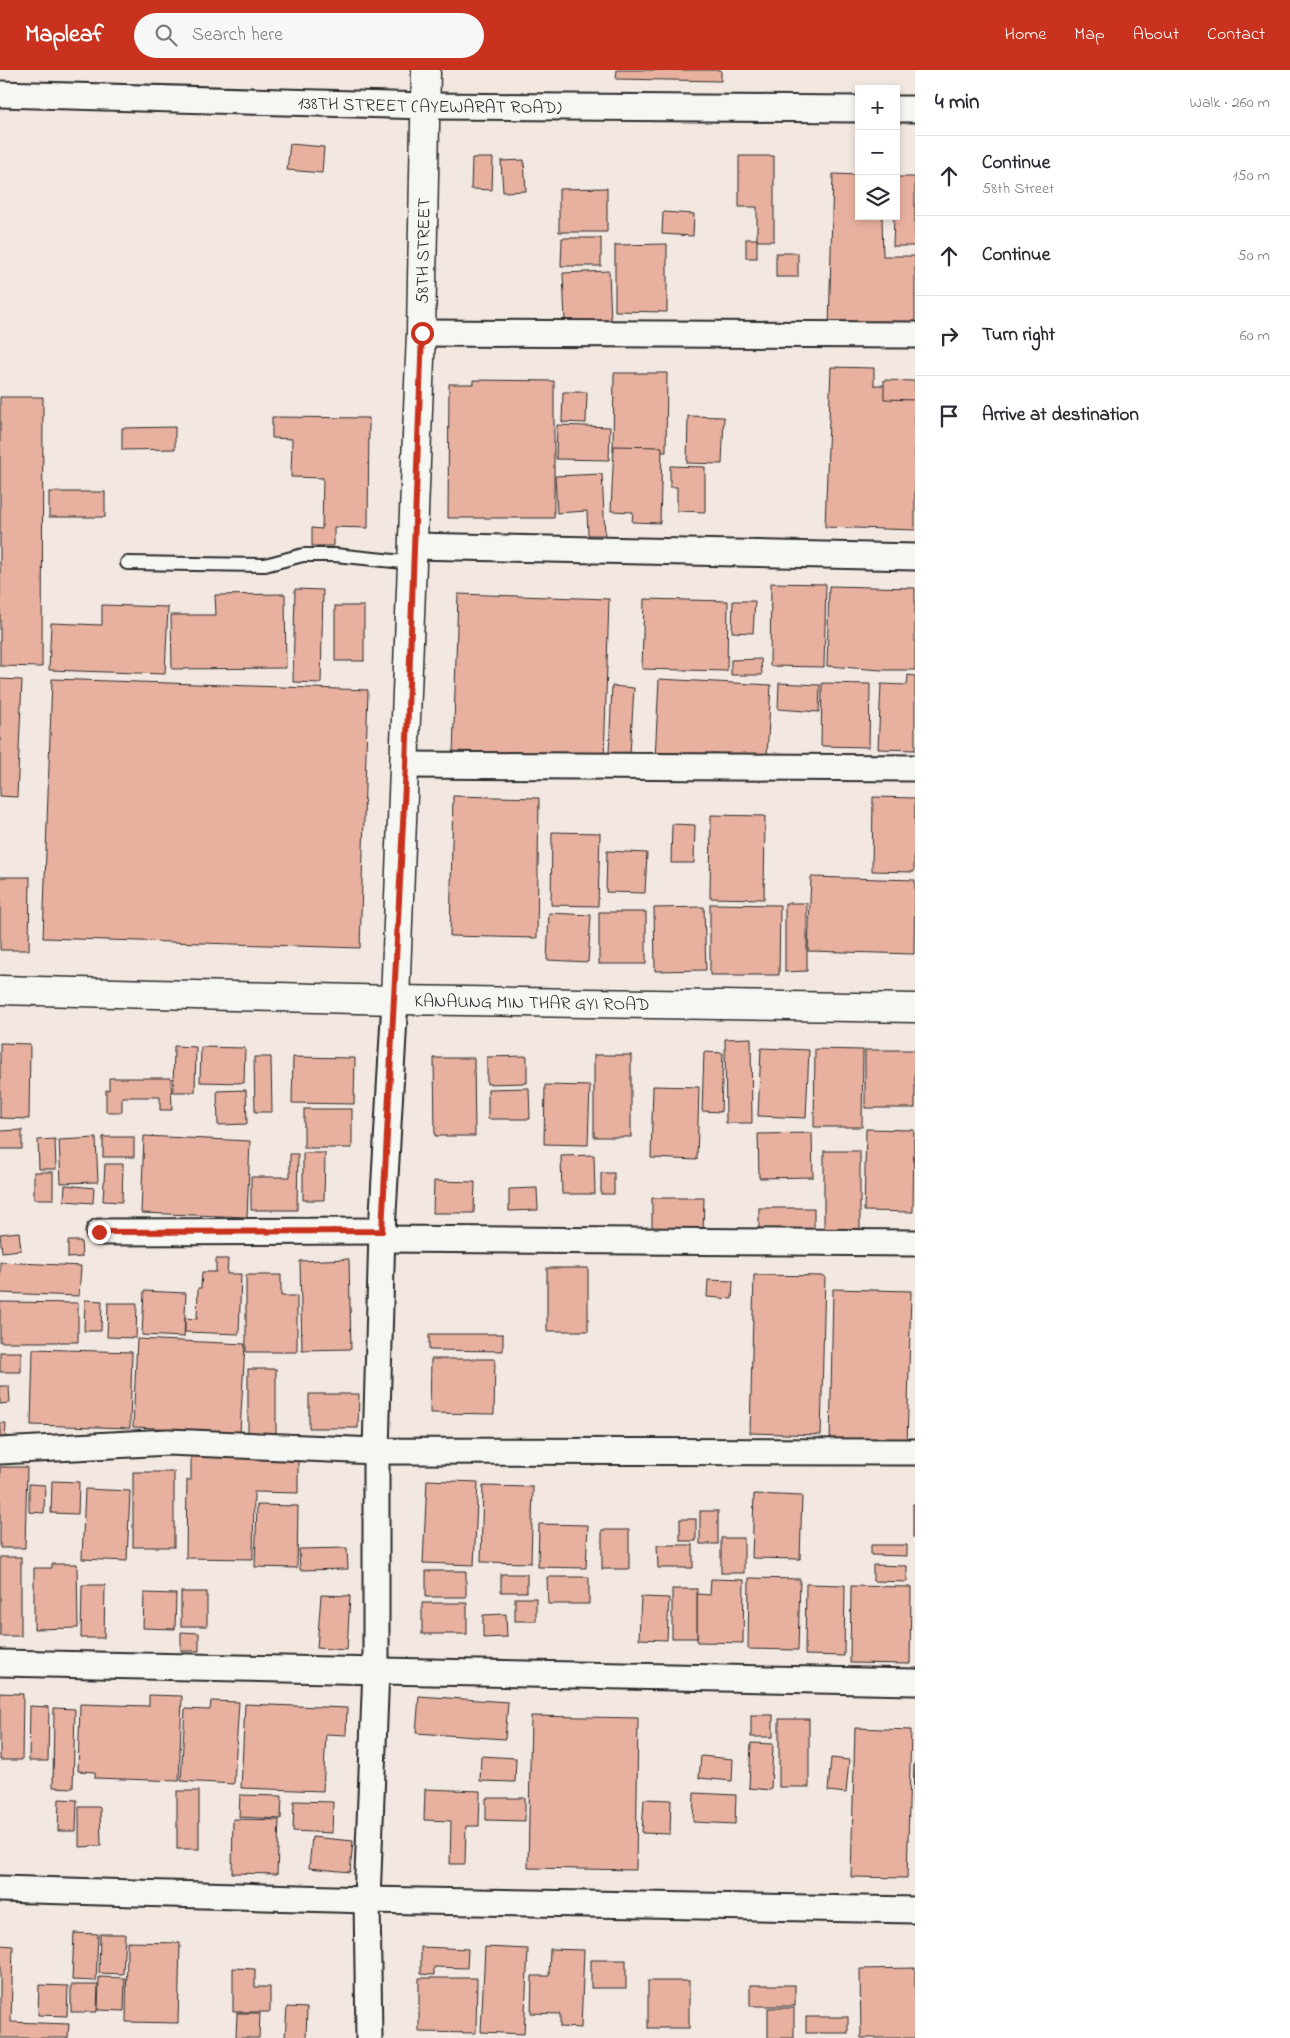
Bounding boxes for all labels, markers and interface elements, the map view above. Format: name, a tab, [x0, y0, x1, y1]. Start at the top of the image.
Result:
search box	[134, 13, 484, 58]
text: Mapleaf	[25, 18, 104, 53]
icon: search	[152, 21, 180, 49]
text: Search here	[192, 22, 283, 49]
text: Home	[1005, 22, 1046, 48]
text: Map	[1074, 22, 1105, 48]
text: About	[1133, 22, 1179, 48]
text: Contact	[1207, 22, 1265, 48]
map controls	[855, 85, 900, 220]
button: +	[855, 85, 900, 130]
text: 4 min	[935, 88, 979, 118]
street label: 138TH STREET (AYEWARAT ROAD)	[297, 91, 562, 122]
text: Walk · 260 m	[1190, 91, 1270, 115]
button: −	[855, 130, 900, 175]
text: Continue	[982, 150, 1050, 177]
icon: ahead	[935, 162, 963, 190]
text: 150 m	[1232, 164, 1270, 188]
button: layers	[855, 175, 900, 220]
text: 58th Street	[982, 177, 1054, 201]
street label: 58TH STREET	[411, 197, 439, 304]
icon: ahead	[935, 242, 963, 270]
text: Continue	[982, 242, 1050, 269]
text: 50 m	[1238, 244, 1270, 268]
route start	[411, 322, 434, 345]
icon: right	[935, 322, 963, 350]
text: Turn right	[982, 322, 1055, 349]
text: 60 m	[1240, 324, 1270, 348]
icon: arrive	[935, 402, 963, 430]
text: Arrive at destination	[982, 402, 1139, 429]
street label: KANAUNG MIN THAR GYI ROAD	[414, 989, 650, 1019]
route end	[88, 1221, 111, 1244]

